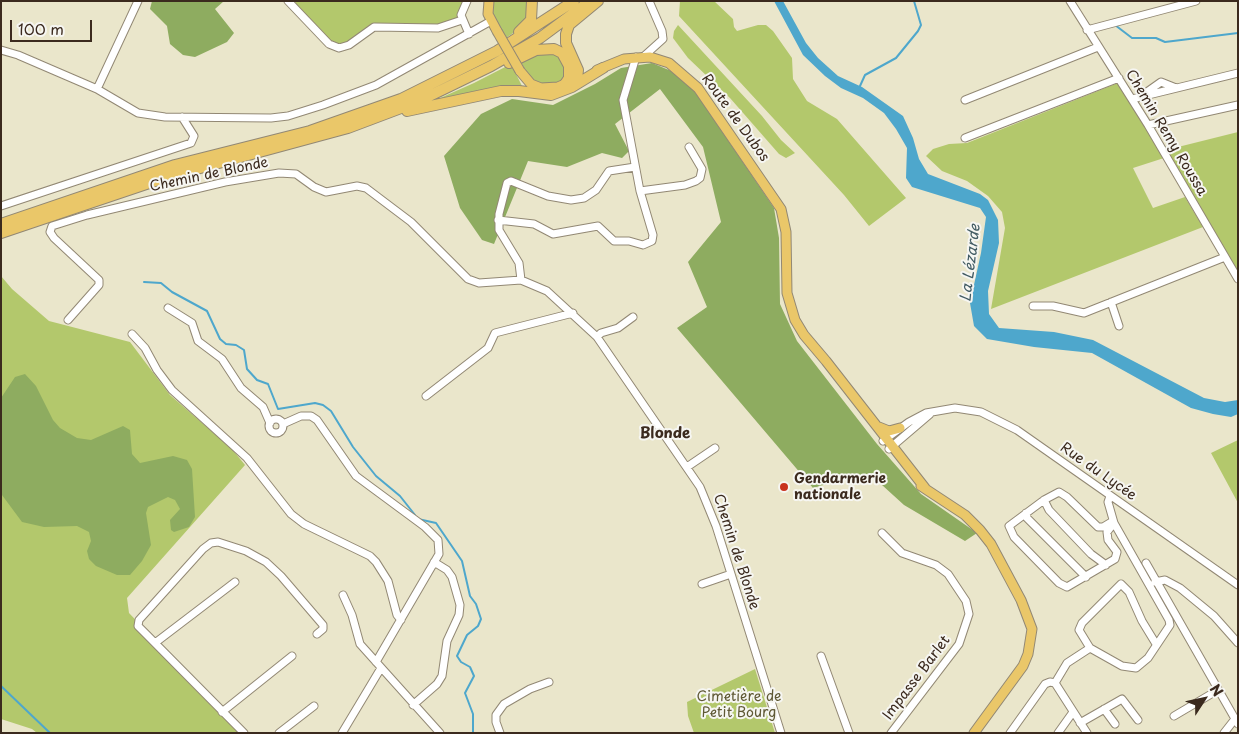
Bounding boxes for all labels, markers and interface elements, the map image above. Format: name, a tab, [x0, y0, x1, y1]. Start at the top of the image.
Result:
scale bar	[12, 10, 95, 42]
text: 100 m	[18, 17, 64, 40]
street label: Chemin Remy Roussa	[1122, 67, 1210, 199]
street label: Route de Dubos	[698, 71, 772, 165]
street label: Chemin de Blonde	[148, 154, 270, 196]
water label: La Lézarde	[957, 223, 985, 303]
district label: Blonde	[640, 425, 690, 443]
street label: Rue du Lycée	[1057, 440, 1139, 504]
place label: Gendarmerie nationale	[794, 471, 886, 504]
marker: Gendarmerie nationale	[778, 481, 790, 493]
street label: Chemin de Blonde	[709, 492, 763, 612]
street label: Impasse Barlet	[880, 633, 954, 723]
north arrow	[1179, 674, 1229, 724]
text: N	[1205, 680, 1228, 701]
park label: Cimetière de Petit Bourg	[697, 689, 781, 722]

